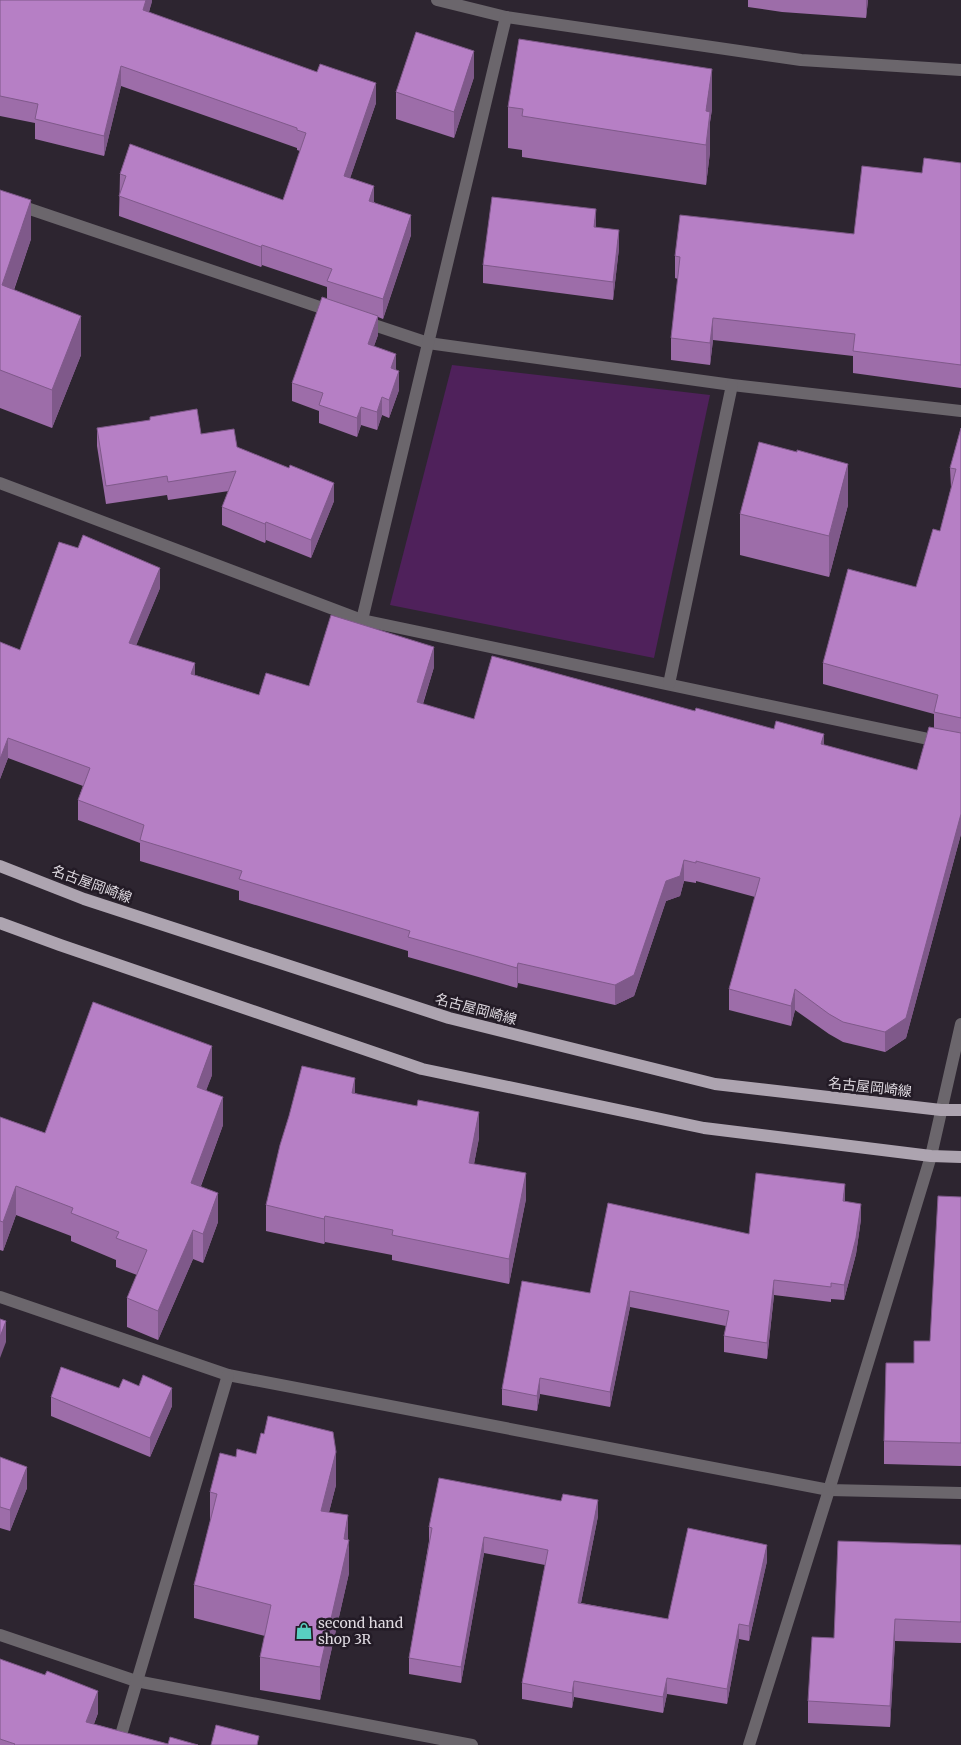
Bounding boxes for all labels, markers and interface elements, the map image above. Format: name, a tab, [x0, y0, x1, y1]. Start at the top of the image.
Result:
street label: 名古屋岡崎線	[49, 861, 135, 907]
street label: 名古屋岡崎線	[433, 989, 519, 1029]
street label: 名古屋岡崎線	[827, 1074, 913, 1100]
place label: second hand shop 3R	[318, 1614, 404, 1648]
shop icon: second hand shop 3R	[294, 1621, 314, 1641]

